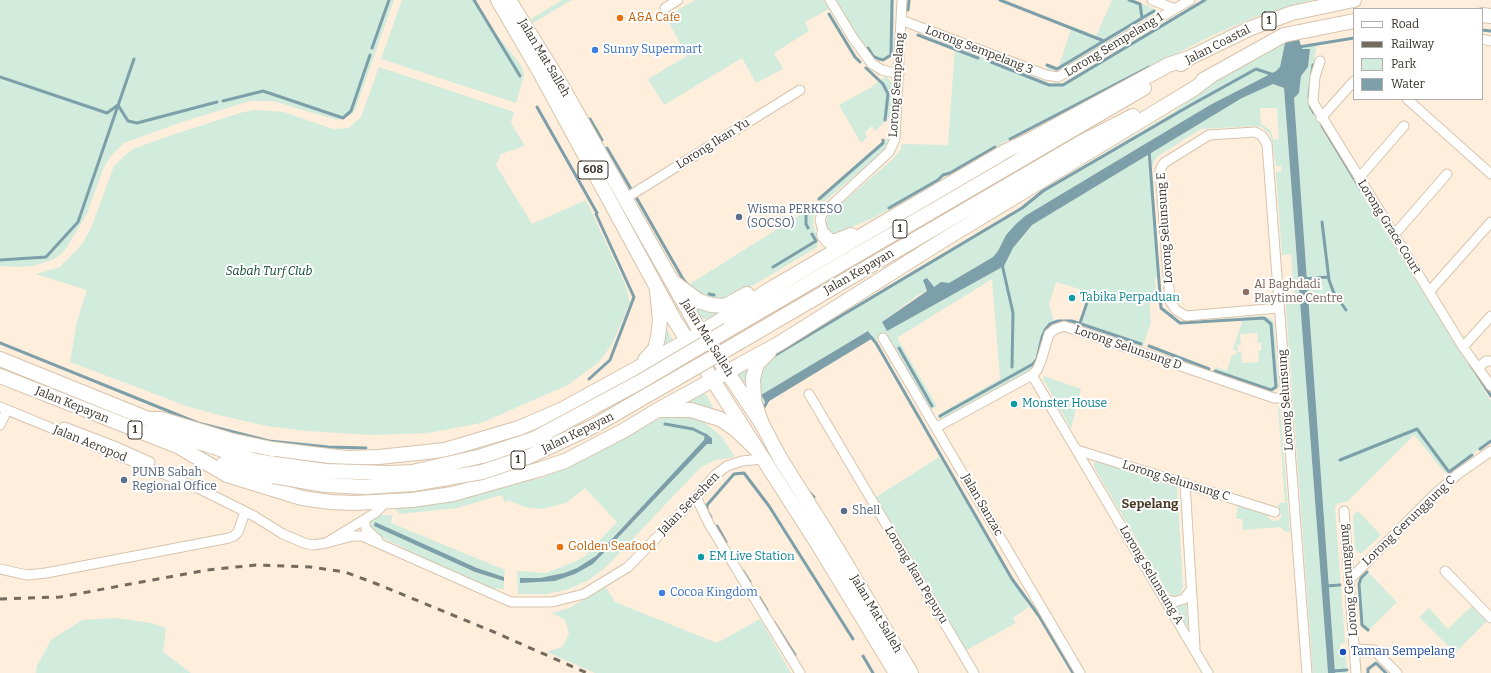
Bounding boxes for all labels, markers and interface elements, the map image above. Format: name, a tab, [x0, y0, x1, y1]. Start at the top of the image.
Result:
legend	[1353, 8, 1483, 100]
street label: Lorong Sempelang 1	[1062, 10, 1166, 80]
place label: A&A Cafe	[628, 11, 680, 25]
road number: 1	[1262, 12, 1276, 30]
marker: A&A Cafe	[615, 13, 625, 23]
street label: Jalan Mat Salleh	[515, 16, 573, 100]
text: Road	[1391, 17, 1419, 31]
street label: Jalan Coastal	[1183, 22, 1253, 68]
street label: Lorong Sempelang 3	[923, 23, 1035, 77]
street label: Lorong Sempelang	[886, 32, 908, 138]
text: Railway	[1391, 37, 1434, 51]
place label: Sunny Supermart	[603, 43, 702, 57]
marker: Sunny Supermart	[590, 45, 600, 55]
text: Park	[1391, 57, 1416, 71]
text: Water	[1391, 77, 1425, 91]
street label: Lorong Ikan Yu	[674, 116, 752, 172]
road number: 608	[578, 161, 608, 179]
street label: Lorong Selunsung E	[1154, 172, 1176, 284]
street label: Lorong Grace Court	[1354, 177, 1424, 277]
place label: Wisma PERKESO (SOCSO)	[747, 203, 842, 231]
marker: Wisma PERKESO (SOCSO)	[734, 212, 744, 222]
road number: 1	[893, 220, 907, 238]
street label: Jalan Kepayan	[821, 246, 897, 298]
park label: Sabah Turf Club	[226, 265, 312, 279]
place label: Al Baghdadi Playtime Centre	[1254, 278, 1343, 306]
marker: Al Baghdadi Playtime Centre	[1241, 287, 1251, 297]
place label: Tabika Perpaduan	[1080, 291, 1180, 305]
marker: Tabika Perpaduan	[1067, 293, 1077, 303]
street label: Jalan Mat Salleh	[677, 297, 737, 379]
street label: Lorong Selunsung D	[1072, 323, 1184, 373]
street label: Lorong Selunsung	[1275, 349, 1297, 451]
street label: Jalan Kepayan	[33, 384, 111, 426]
place label: Monster House	[1022, 397, 1107, 411]
marker: Monster House	[1009, 399, 1019, 409]
street label: Jalan Kepayan	[540, 409, 616, 457]
road number: 1	[128, 421, 142, 439]
street label: Jalan Aeropod	[51, 423, 129, 465]
road number: 1	[511, 451, 525, 469]
street label: Lorong Selunsung C	[1120, 458, 1232, 504]
place label: PUNB Sabah Regional Office	[132, 466, 217, 494]
street label: Jalan Seteshen	[655, 470, 723, 538]
street label: Jalan Sanzac	[958, 471, 1006, 539]
street label: Lorong Gerunggung C	[1360, 473, 1458, 569]
marker: PUNB Sabah Regional Office	[119, 475, 129, 485]
district label: Sepelang	[1122, 496, 1178, 512]
place label: Shell	[852, 504, 880, 518]
marker: Shell	[839, 506, 849, 516]
street label: Lorong Selunsung A	[1116, 523, 1186, 627]
street label: Lorong Gerunggung	[1337, 523, 1361, 637]
street label: Lorong Ikan Pepuyu	[881, 524, 951, 626]
place label: Golden Seafood	[568, 540, 656, 554]
marker: Golden Seafood	[555, 542, 565, 552]
place label: EM Live Station	[709, 550, 795, 564]
marker: EM Live Station	[696, 552, 706, 562]
street label: Jalan Mat Salleh	[847, 572, 905, 656]
place label: Cocoa Kingdom	[670, 586, 758, 600]
marker: Cocoa Kingdom	[657, 588, 667, 598]
place label: Taman Sempelang	[1351, 645, 1455, 659]
marker: Taman Sempelang	[1338, 647, 1348, 657]

